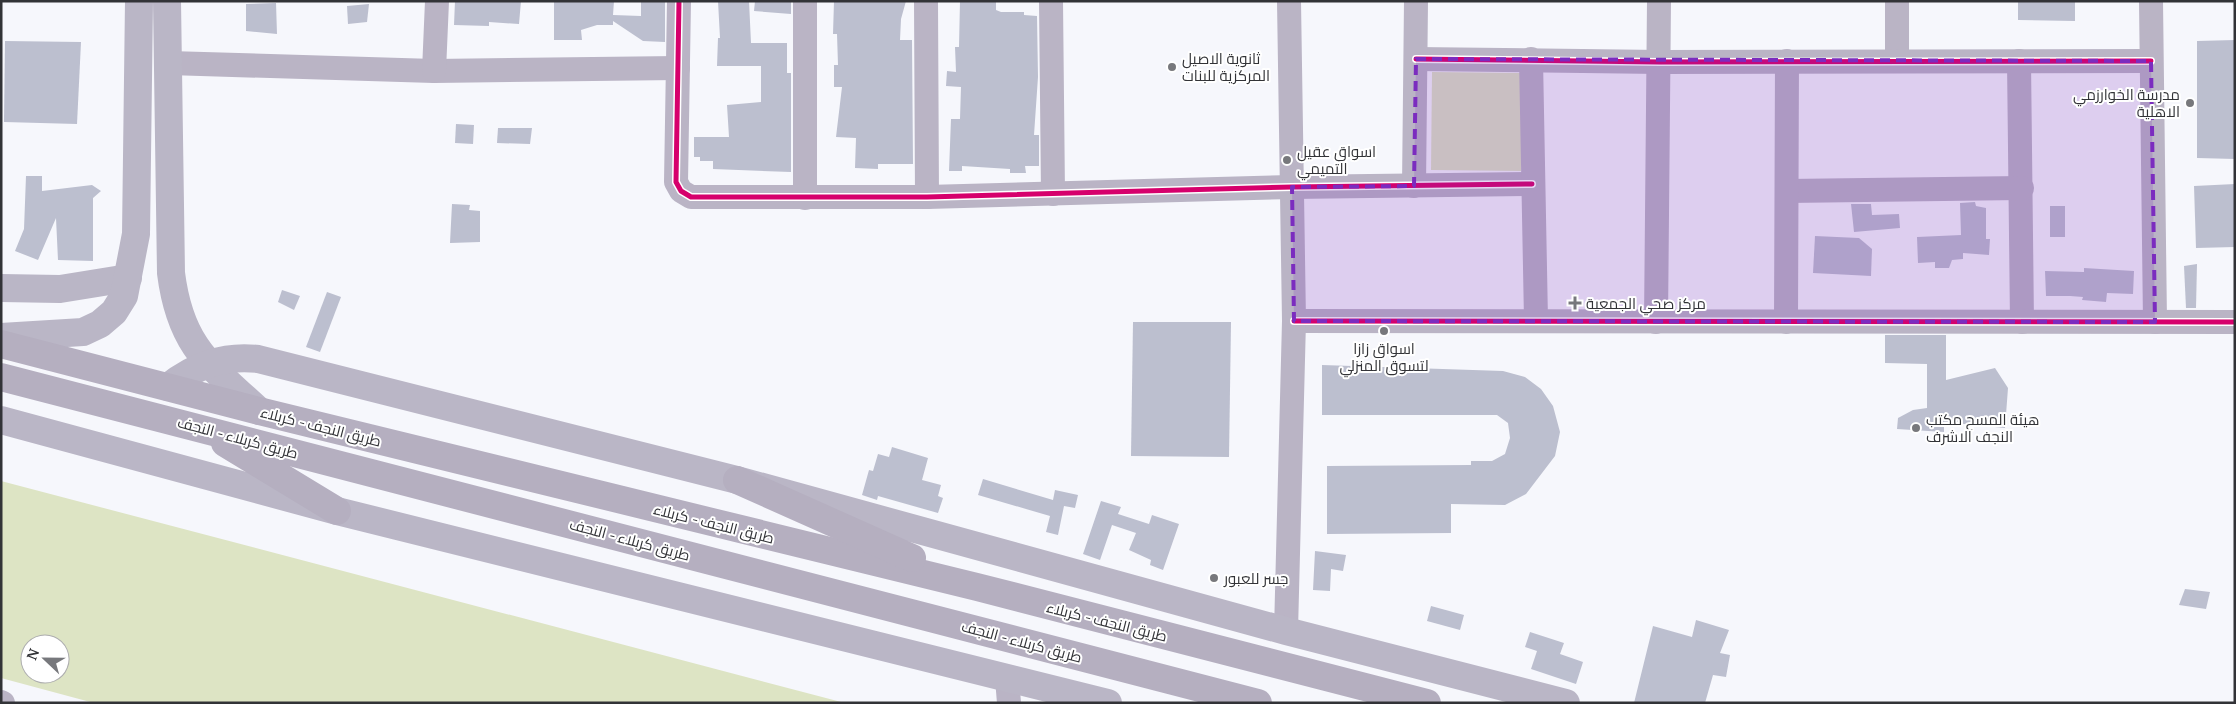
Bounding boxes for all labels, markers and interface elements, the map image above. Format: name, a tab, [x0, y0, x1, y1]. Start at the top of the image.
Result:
place label: ثانوية الاصيل المركزية للبنات	[1182, 48, 1270, 85]
marker: ثانوية الاصيل المركزية للبنات	[1166, 61, 1178, 73]
place label: مدرسة الخوارزمي الاهلية	[2073, 84, 2180, 121]
marker: مدرسة الخوارزمي الاهلية	[2184, 97, 2196, 109]
place label: اسواق عقيل التميمي	[1297, 141, 1376, 181]
marker: اسواق عقيل التميمي	[1281, 154, 1293, 166]
place label: مركز صحي الجمعية	[1586, 293, 1706, 316]
marker: مركز صحي الجمعية	[1568, 296, 1582, 310]
marker: اسواق زازا لتسوق المنزلي	[1378, 325, 1390, 337]
place label: اسواق زازا لتسوق المنزلي	[1339, 338, 1429, 378]
street label: طريق النجف - کربلاء	[258, 401, 384, 452]
place label: هيئة المسح مكتب النجف الاشرف	[1926, 409, 2040, 446]
street label: طريق کربلاء - النجف	[175, 411, 300, 464]
marker: هيئة المسح مكتب النجف الاشرف	[1910, 422, 1922, 434]
street label: طريق النجف - کربلاء	[651, 498, 777, 549]
street label: طريق کربلاء - النجف	[567, 513, 692, 566]
place label: جسر للعبور	[1223, 568, 1288, 588]
marker: جسر للعبور	[1208, 572, 1220, 584]
street label: طريق النجف - کربلاء	[1044, 596, 1170, 647]
street label: طريق کربلاء - النجف	[959, 615, 1084, 668]
north arrow	[20, 634, 70, 684]
text: N	[22, 645, 43, 662]

